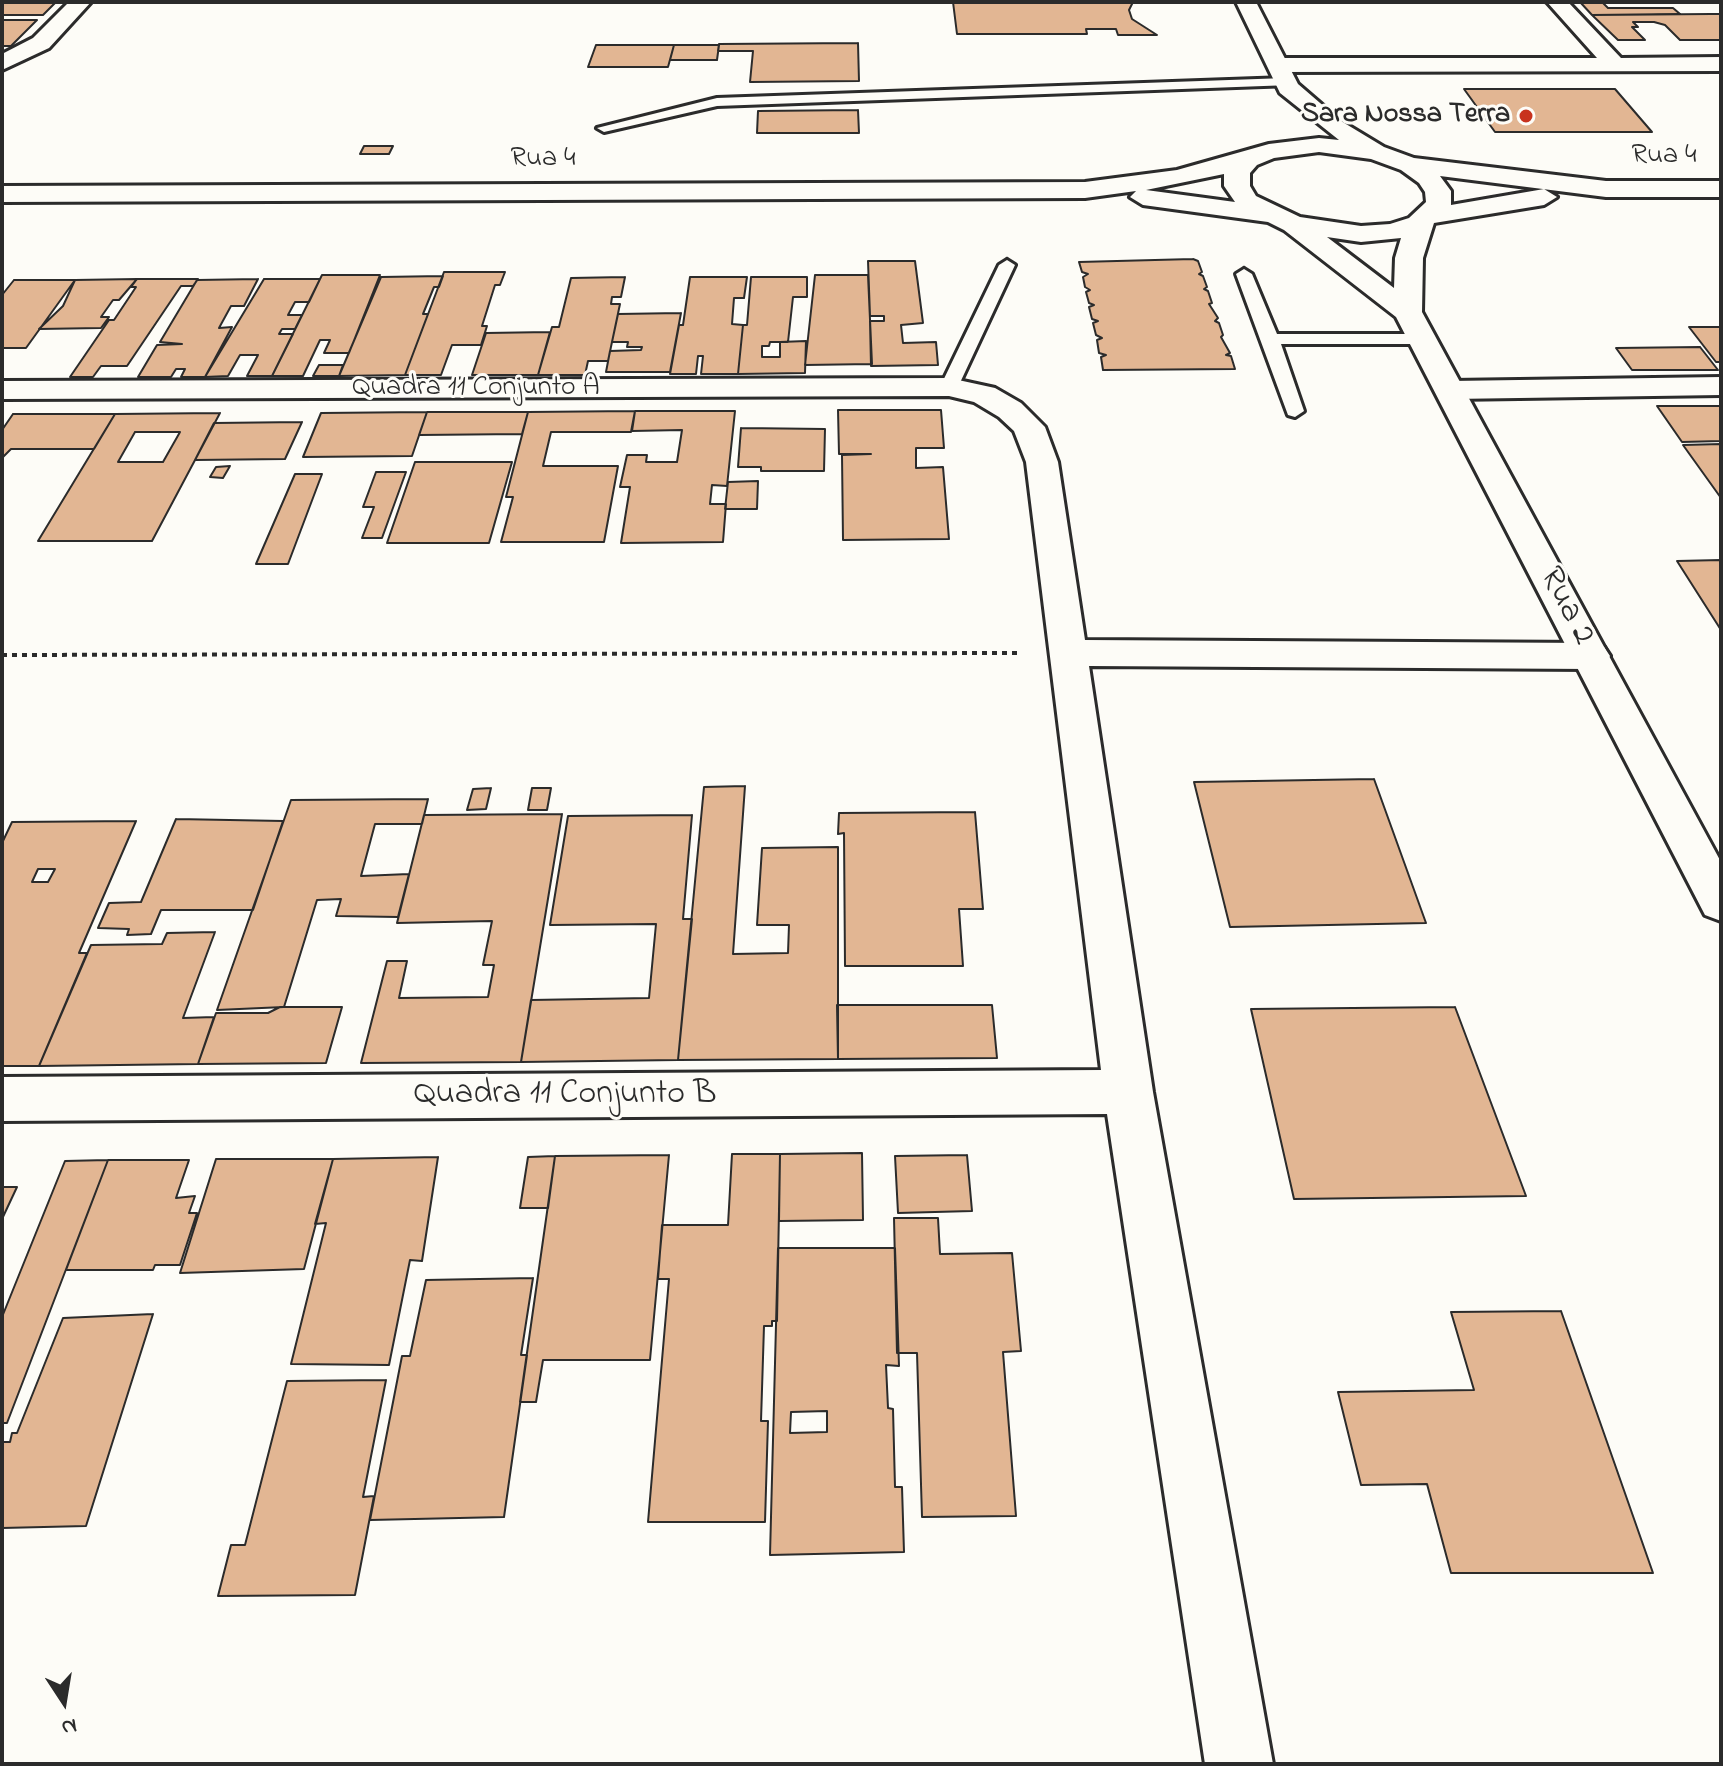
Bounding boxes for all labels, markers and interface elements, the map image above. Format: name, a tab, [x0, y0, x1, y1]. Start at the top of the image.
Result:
place label: Sara Nossa Terra	[1301, 99, 1510, 133]
marker: Sara Nossa Terra	[1517, 107, 1535, 125]
street label: Rua 4	[1631, 140, 1697, 174]
street label: Rua 4	[510, 143, 576, 177]
street label: Quadra 11 Conjunto A	[352, 372, 600, 406]
street label: Rua 2	[1528, 561, 1602, 653]
street label: Quadra 11 Conjunto B	[414, 1076, 716, 1116]
north arrow	[24, 1662, 104, 1742]
text: N	[58, 1708, 80, 1743]

